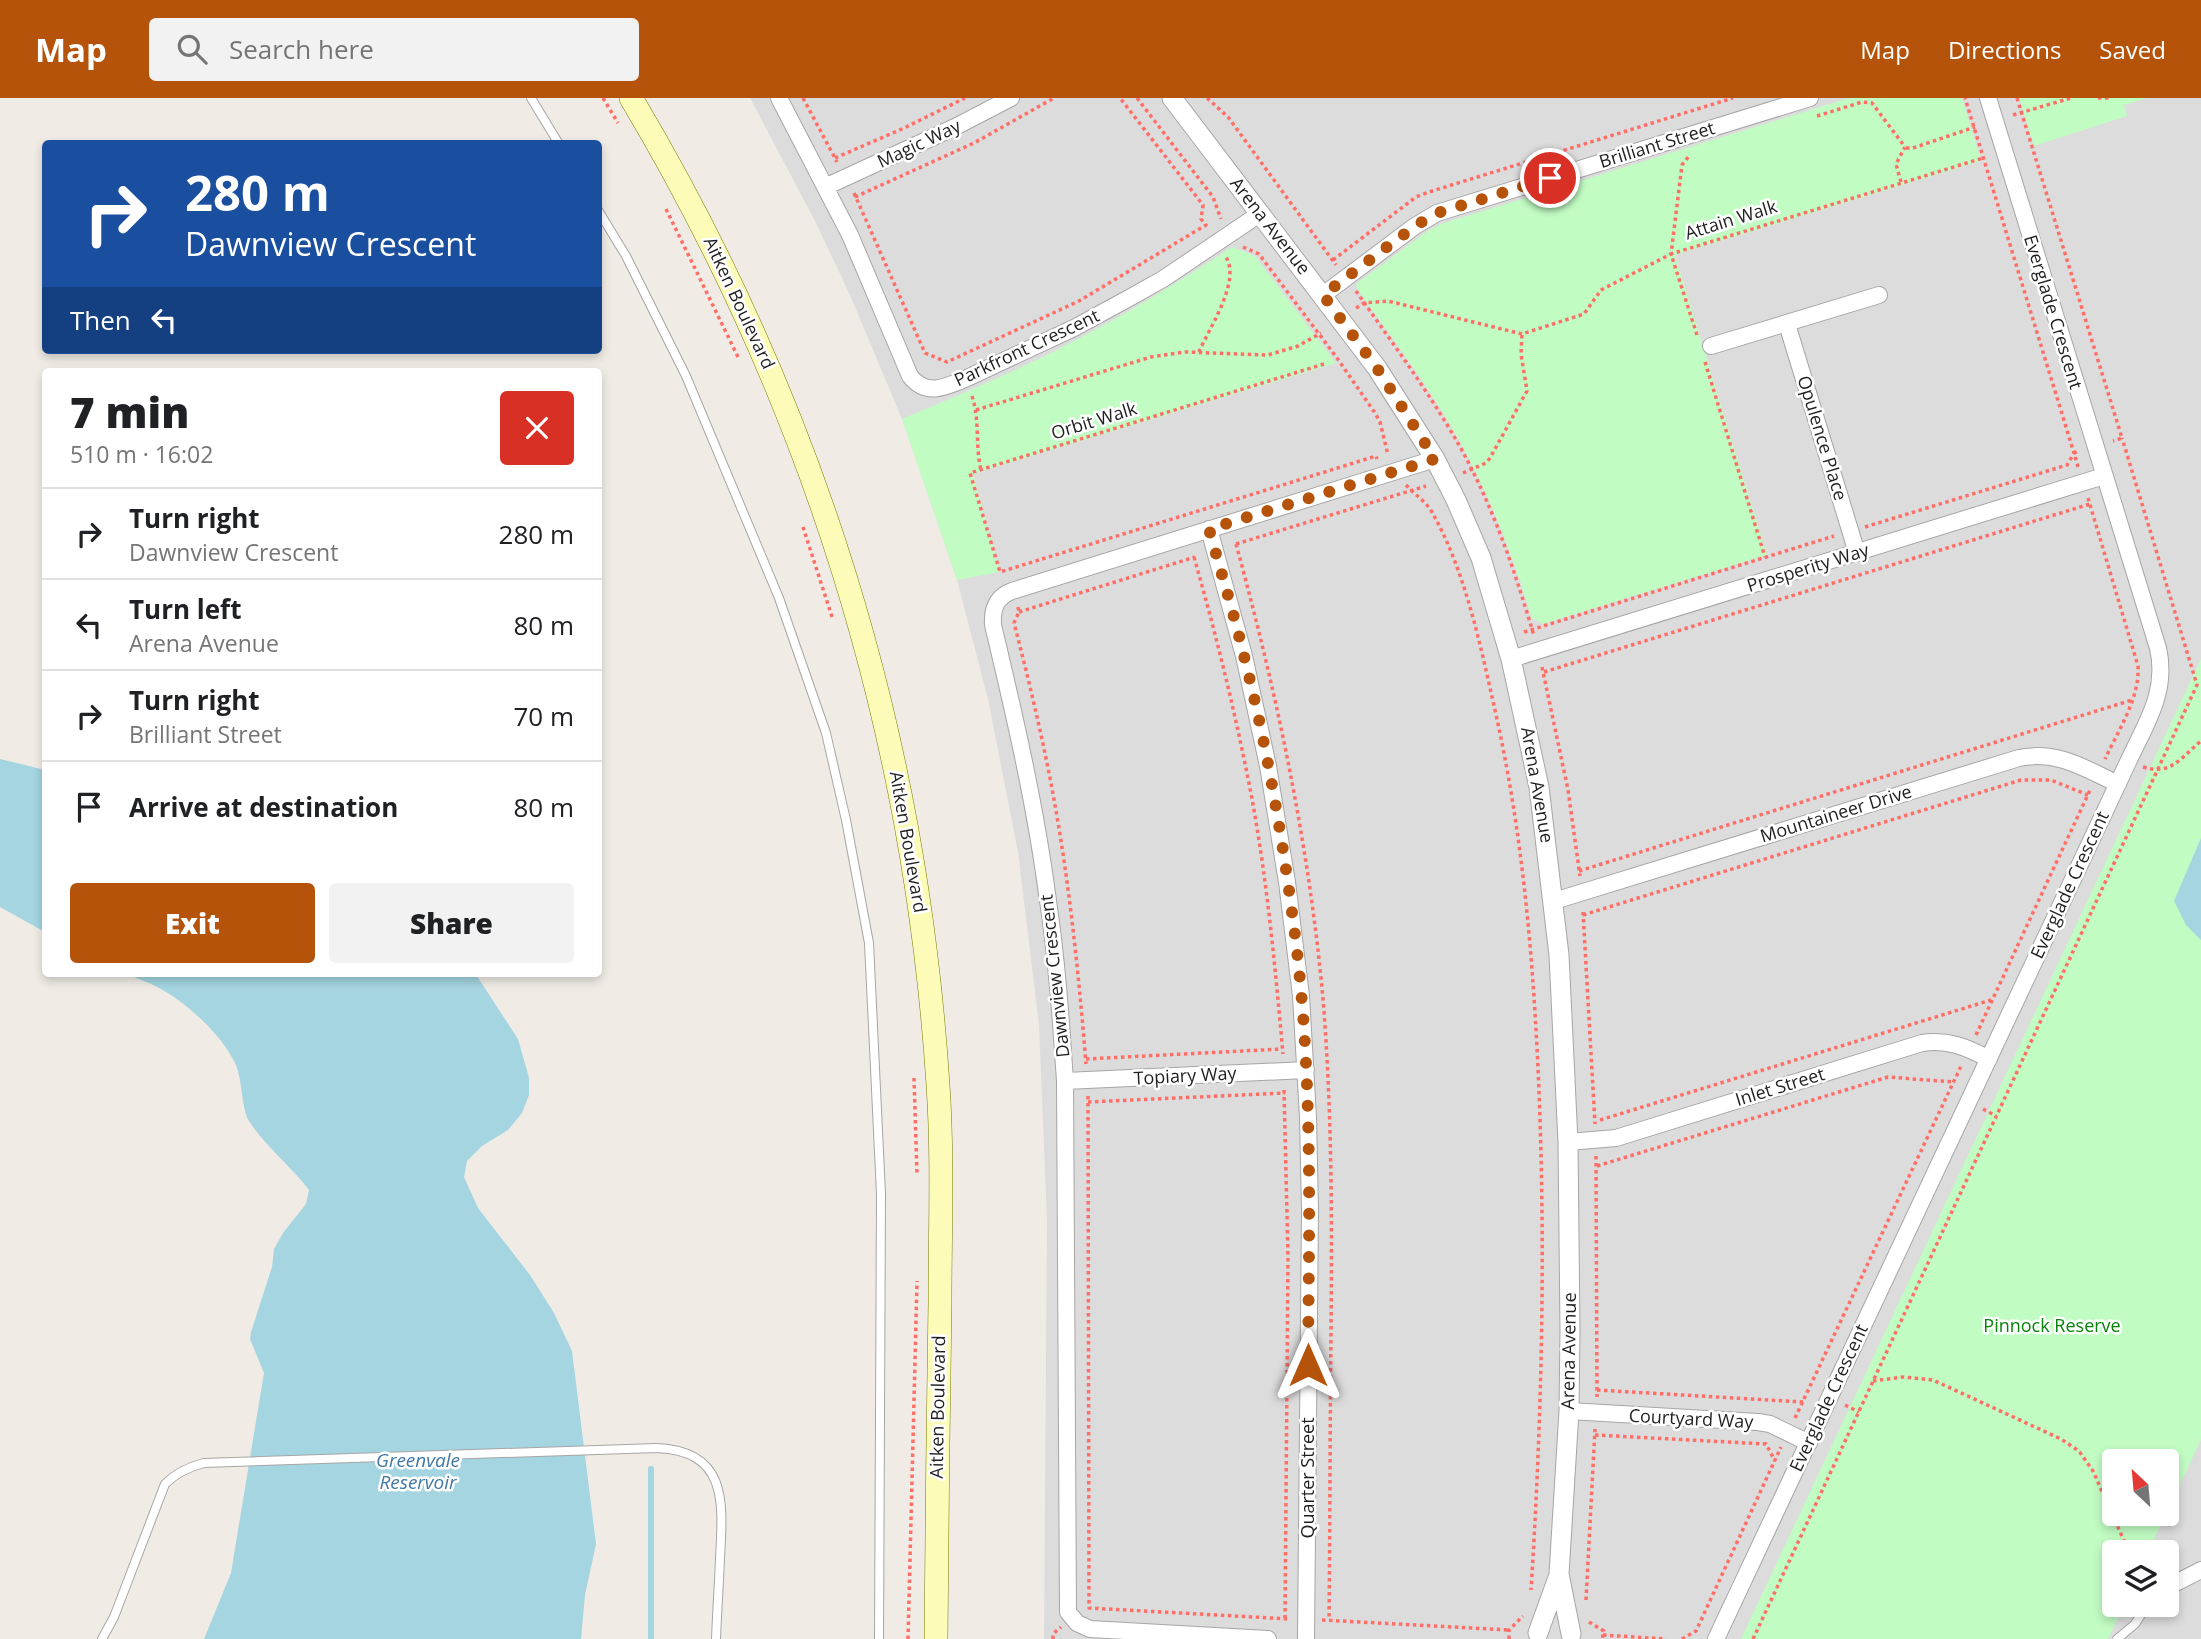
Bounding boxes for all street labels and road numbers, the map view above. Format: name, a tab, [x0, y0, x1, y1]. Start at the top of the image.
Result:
street label: Magic Way	[873, 113, 965, 173]
street label: Brilliant Street	[1596, 115, 1717, 173]
street label: Arena Avenue	[1225, 172, 1316, 279]
street label: Attain Walk	[1682, 194, 1780, 244]
street label: Everglade Crescent	[2019, 232, 2089, 392]
street label: Aitken Boulevard	[699, 233, 781, 373]
street label: Parkfront Crescent	[950, 303, 1103, 391]
street label: Opulence Place	[1793, 372, 1853, 503]
street label: Orbit Walk	[1048, 395, 1140, 444]
street label: Prosperity Way	[1744, 537, 1873, 597]
street label: Arena Avenue	[1516, 725, 1560, 845]
street label: Aitken Boulevard	[885, 769, 933, 914]
street label: Mountaineer Drive	[1757, 779, 1914, 848]
street label: Everglade Crescent	[2024, 807, 2114, 962]
street label: Dawnview Crescent	[1034, 893, 1075, 1059]
street label: Topiary Way	[1133, 1060, 1238, 1090]
street label: Inlet Street	[1732, 1061, 1827, 1111]
street label: Arena Avenue	[1555, 1292, 1581, 1410]
street label: Everglade Crescent	[1783, 1320, 1873, 1475]
street label: Aitken Boulevard	[924, 1335, 950, 1479]
street label: Courtyard Way	[1628, 1403, 1755, 1433]
street label: Quarter Street	[1295, 1417, 1319, 1539]

